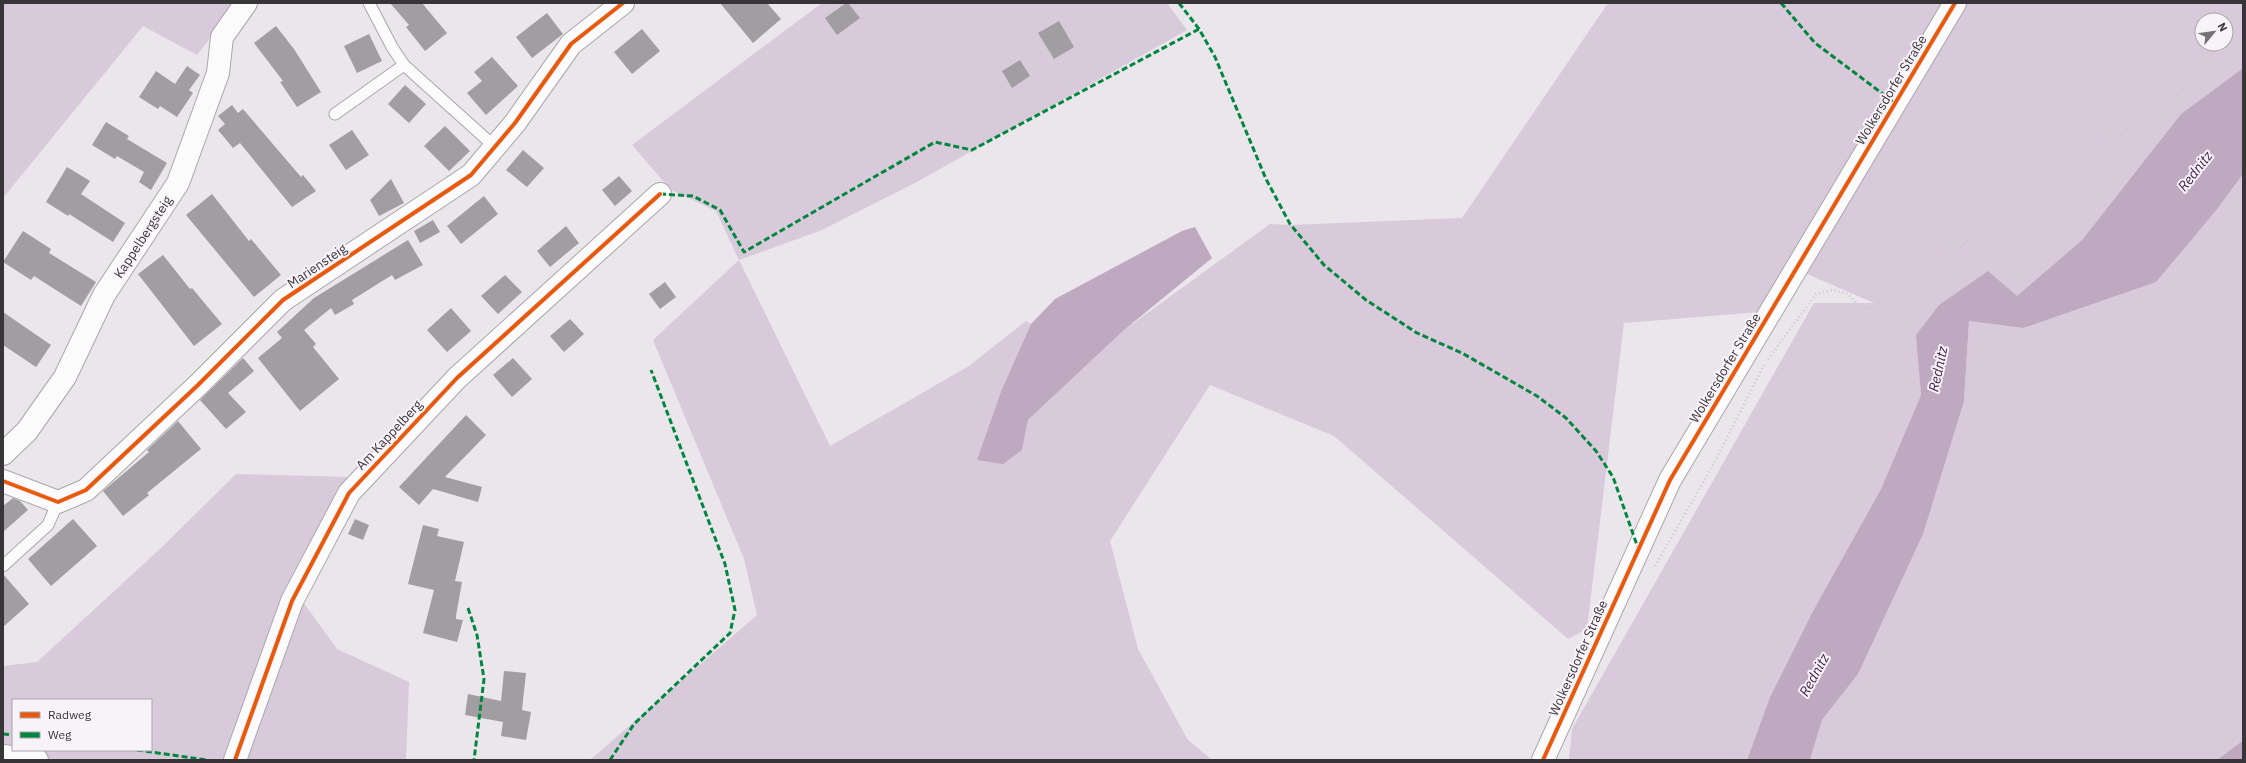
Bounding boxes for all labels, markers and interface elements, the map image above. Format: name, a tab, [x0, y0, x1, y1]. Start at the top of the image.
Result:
north arrow	[2194, 12, 2234, 52]
text: N	[2215, 20, 2231, 34]
street label: Wolkersdorfer Straße	[1852, 32, 1930, 148]
water label: Rednitz	[2174, 147, 2217, 195]
street label: Kappelbergsteig	[110, 193, 176, 281]
street label: Mariensteig	[284, 240, 350, 292]
street label: Wolkersdorfer Straße	[1686, 310, 1764, 426]
water label: Rednitz	[1924, 344, 1952, 393]
street label: Am Kappelberg	[352, 396, 426, 474]
street label: Wolkersdorfer Straße	[1545, 597, 1611, 719]
water label: Rednitz	[1795, 650, 1833, 699]
legend	[12, 699, 152, 751]
text: Radweg	[48, 707, 92, 722]
text: Weg	[48, 727, 72, 742]

